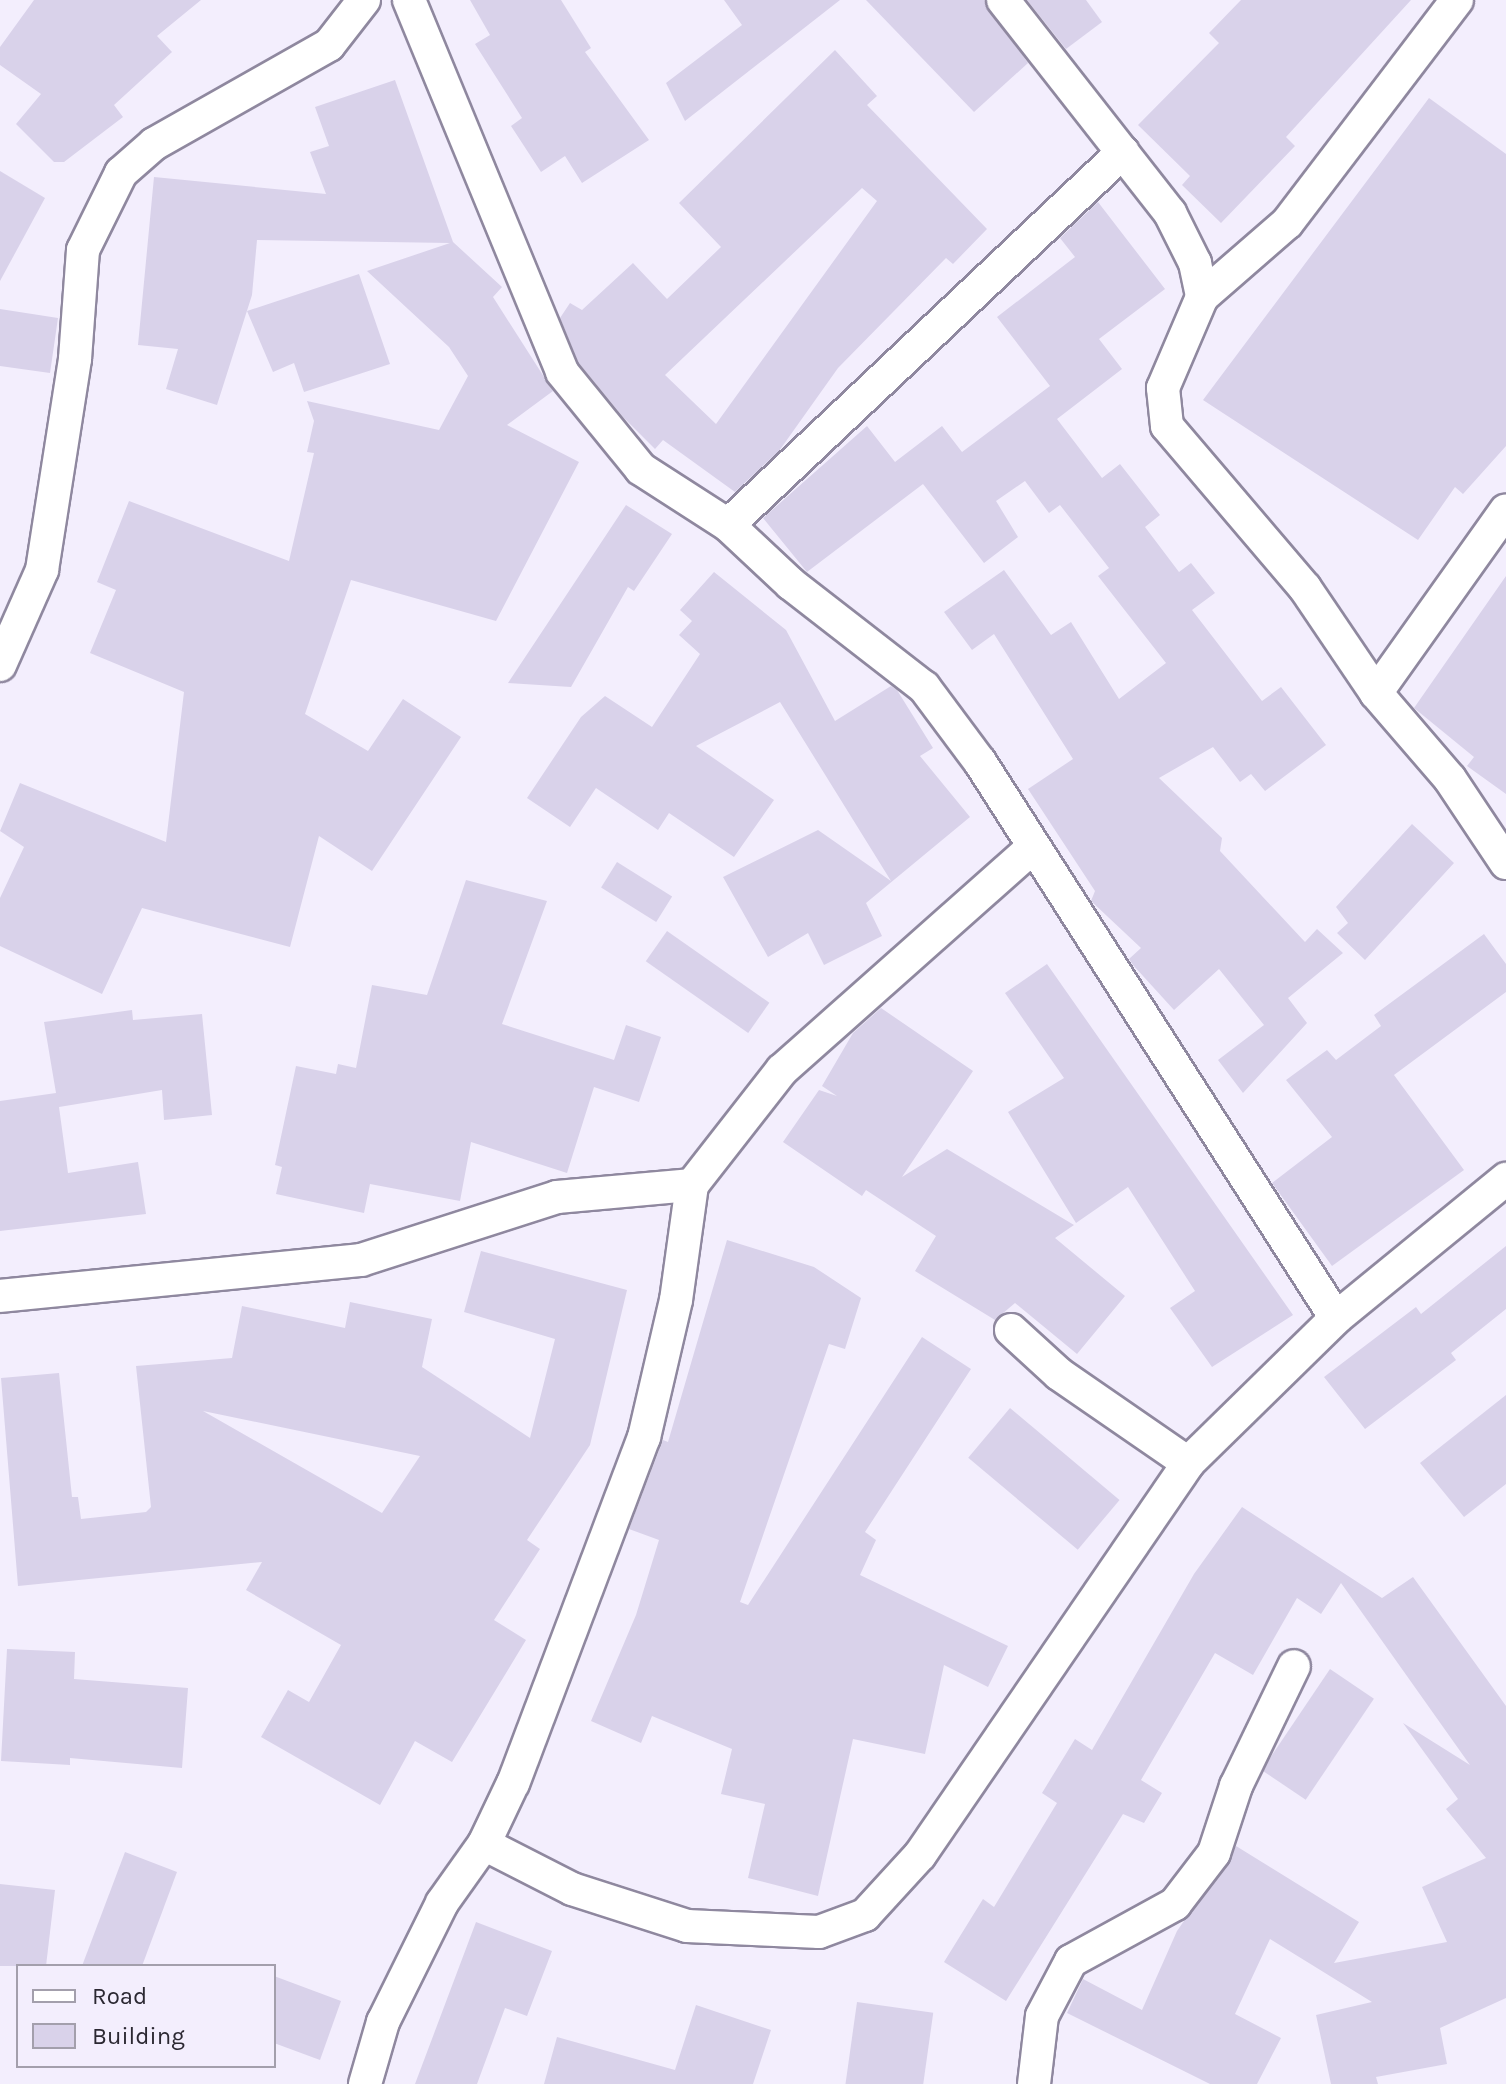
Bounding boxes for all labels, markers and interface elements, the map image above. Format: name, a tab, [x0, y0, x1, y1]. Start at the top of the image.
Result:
legend	[16, 1964, 276, 2068]
text: Road	[92, 1982, 147, 2010]
text: Building	[92, 2022, 185, 2050]

